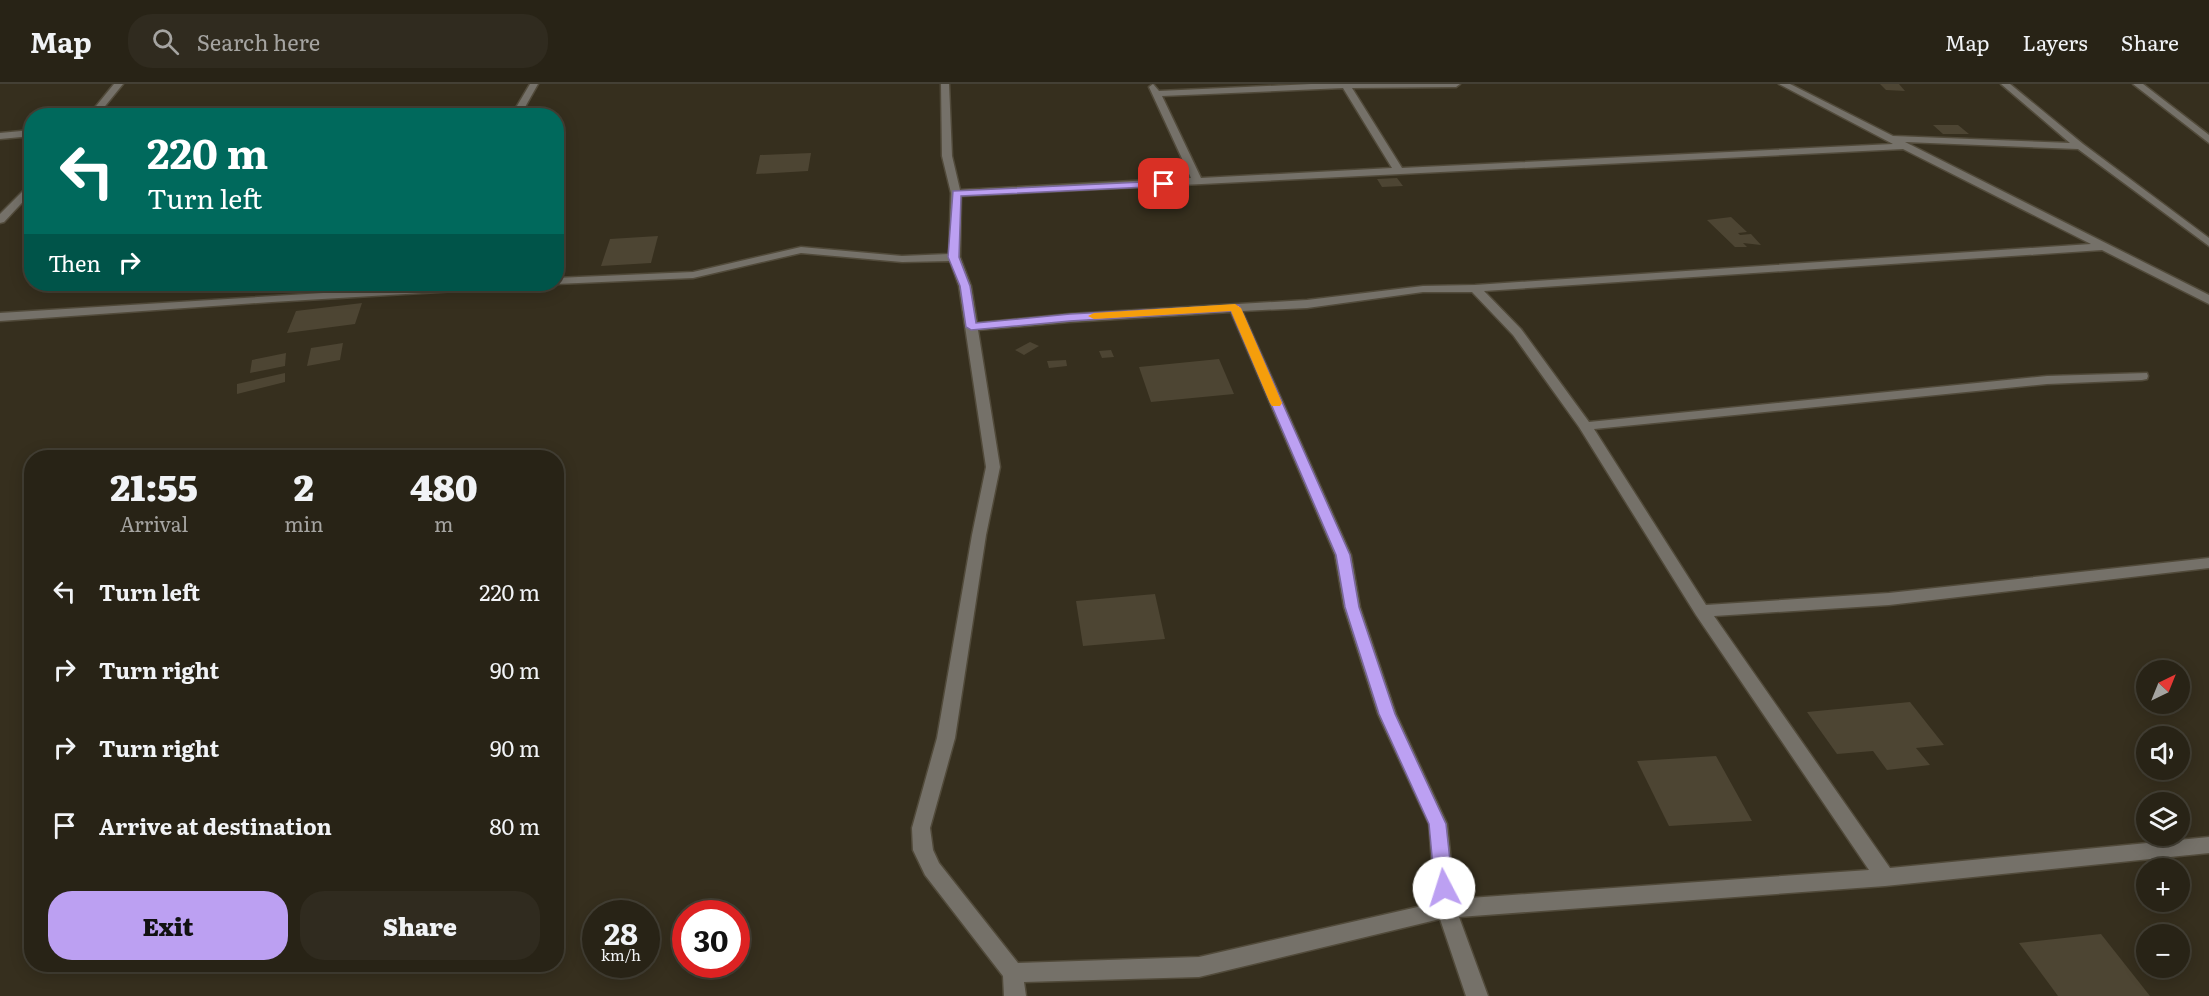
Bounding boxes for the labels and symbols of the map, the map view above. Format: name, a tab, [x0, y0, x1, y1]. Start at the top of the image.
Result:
pin	[1138, 158, 1189, 209]
north arrow	[2136, 660, 2190, 714]
position arrow	[1412, 856, 1476, 920]
speed limit sign: 30	[672, 900, 750, 978]

